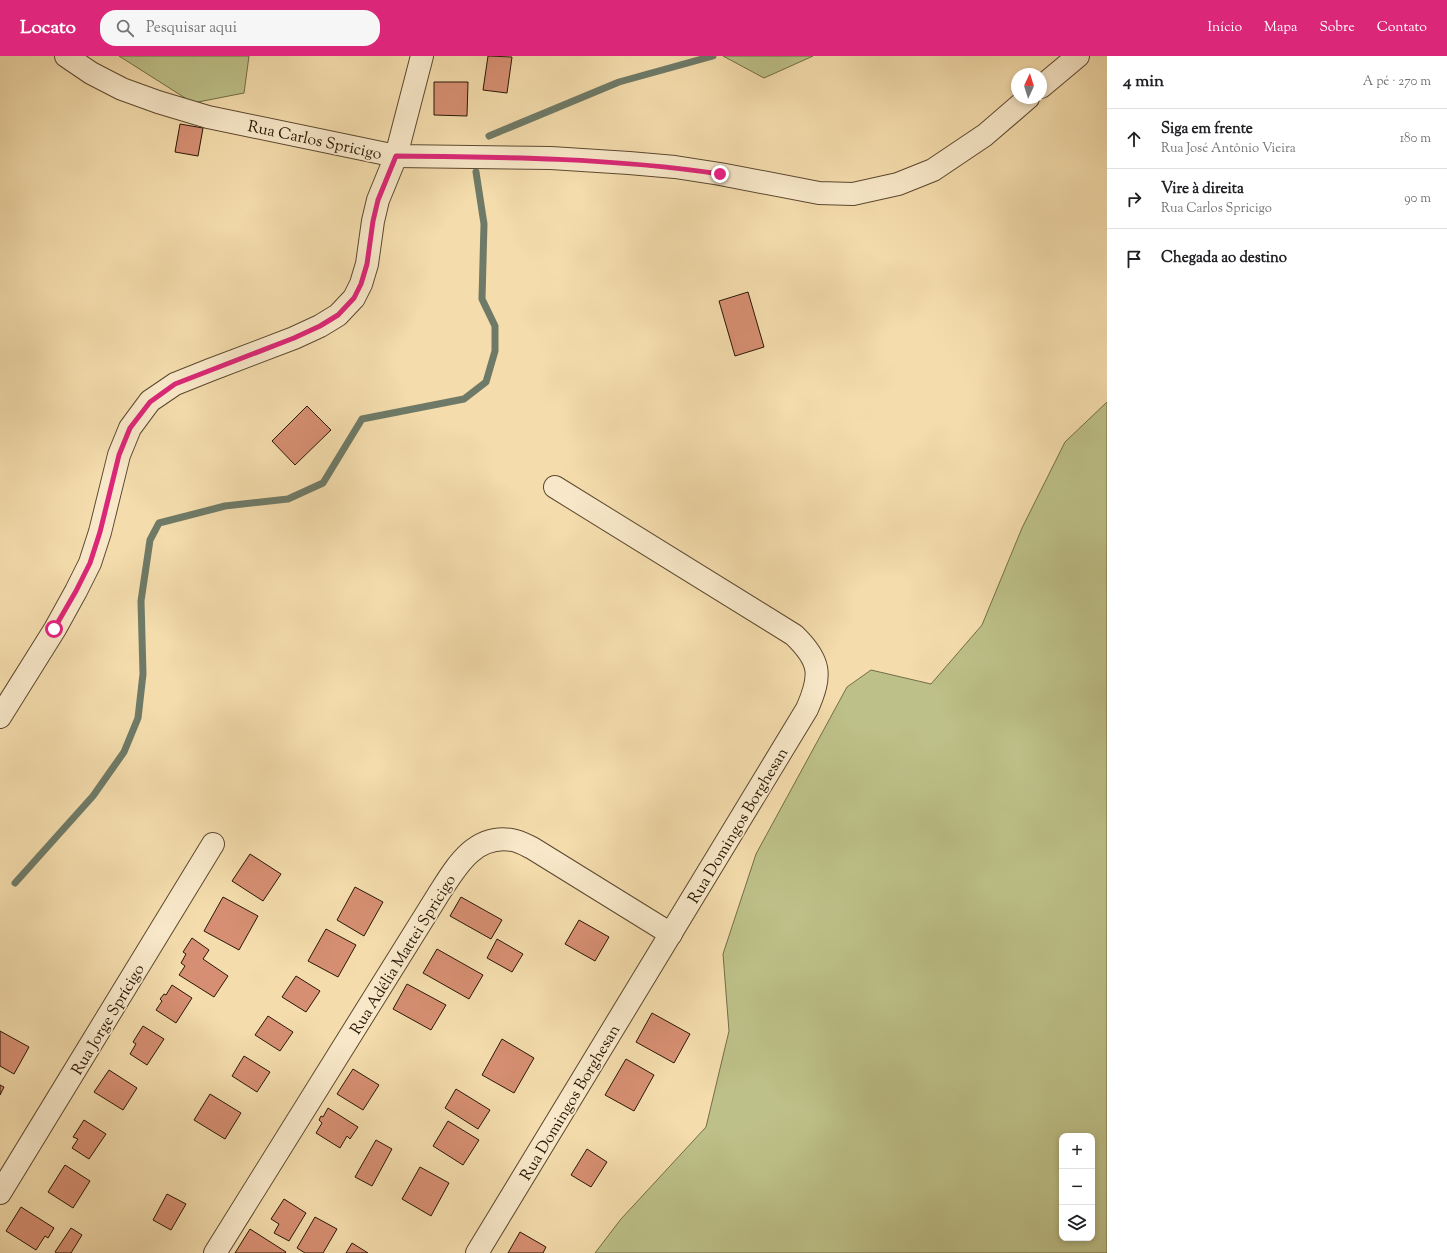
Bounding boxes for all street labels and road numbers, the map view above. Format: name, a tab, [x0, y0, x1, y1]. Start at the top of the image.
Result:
street label: Rua Carlos Spricigo	[245, 116, 384, 167]
street label: Rua Domingos Borghesan	[683, 744, 795, 909]
street label: Rua Adélia Mattei Spricigo	[345, 871, 463, 1040]
street label: Rua Jorge Sprícigo	[67, 960, 152, 1080]
street label: Rua Domingos Borghesan	[515, 1021, 627, 1186]

